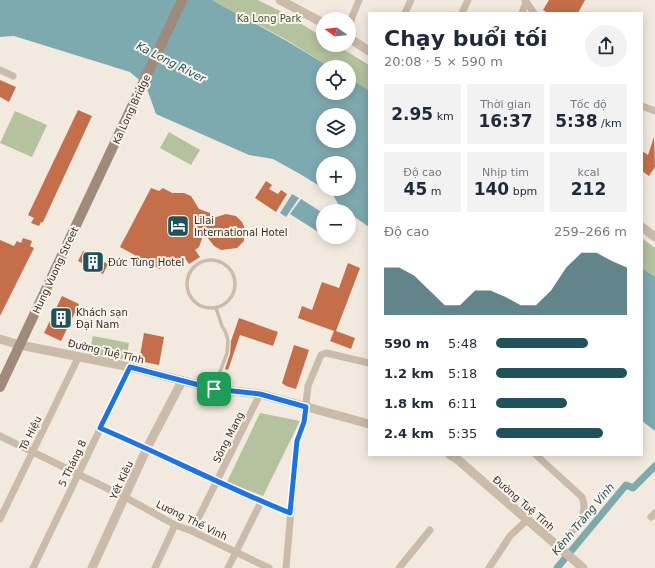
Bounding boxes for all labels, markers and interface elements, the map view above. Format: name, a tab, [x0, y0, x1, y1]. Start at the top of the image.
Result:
north arrow	[316, 12, 356, 52]
map controls	[316, 12, 356, 244]
park label: Ka Long Park	[237, 13, 302, 24]
button: share	[585, 25, 627, 67]
text: Chạy buổi tối	[384, 26, 548, 51]
water label: Ka Long River	[134, 39, 209, 86]
text: 20:08 · 5 × 590 m	[384, 54, 503, 69]
button: locate	[316, 60, 356, 100]
street label: Ka Long Bridge	[110, 73, 152, 146]
text: Thời gian	[480, 98, 531, 111]
text: Tốc độ	[570, 98, 607, 111]
text: 2.95	[391, 104, 433, 124]
button: layers	[316, 108, 356, 148]
text: km	[433, 110, 454, 123]
text: 16:37	[478, 111, 533, 131]
text: 5:38	[555, 111, 598, 131]
text: /km	[598, 117, 622, 130]
button: +	[316, 156, 356, 196]
text: Độ cao	[403, 166, 442, 179]
text: Nhịp tim	[482, 166, 529, 179]
text: kcal	[577, 166, 600, 179]
text: 45	[404, 179, 427, 199]
text: 140	[474, 179, 509, 199]
text: 212	[571, 179, 606, 199]
text: m	[427, 185, 441, 198]
text: bpm	[509, 185, 537, 198]
button: −	[316, 204, 356, 244]
hotel icon: Lilai International Hotel	[165, 213, 191, 239]
place label: Lilai International Hotel	[194, 215, 288, 238]
text: Độ cao	[384, 224, 429, 239]
text: 259–266 m	[554, 224, 627, 239]
street label: Hung Vuong Street	[30, 225, 80, 315]
building icon: Đức Tùng Hotel	[80, 249, 106, 275]
place label: Đức Tùng Hotel	[108, 257, 184, 268]
building icon: Khách sạn Đại Nam	[48, 305, 74, 331]
place label: Khách sạn Đại Nam	[76, 307, 128, 331]
text: 590 m	[384, 336, 429, 351]
text: 5:48	[448, 336, 477, 351]
street label: Đường Tuệ Tĩnh	[66, 337, 145, 367]
text: 1.2 km	[384, 366, 434, 381]
text: 5:18	[448, 366, 477, 381]
pin	[197, 372, 231, 406]
icon: arrive	[203, 378, 225, 400]
text: 1.8 km	[384, 396, 434, 411]
text: 6:11	[448, 396, 477, 411]
street label: Sông Mang	[211, 410, 246, 465]
street label: Tô Hiệu	[17, 414, 44, 454]
text: 2.4 km	[384, 426, 434, 441]
text: 5:35	[448, 426, 477, 441]
street label: 5 Tháng 8	[56, 438, 88, 488]
street label: Yết Kiêu	[107, 459, 135, 502]
street label: Đường Tuệ Tĩnh	[490, 474, 557, 534]
water label: Kênh Tràng Vinh	[549, 481, 617, 558]
street label: Lương Thế Vinh	[154, 498, 229, 542]

